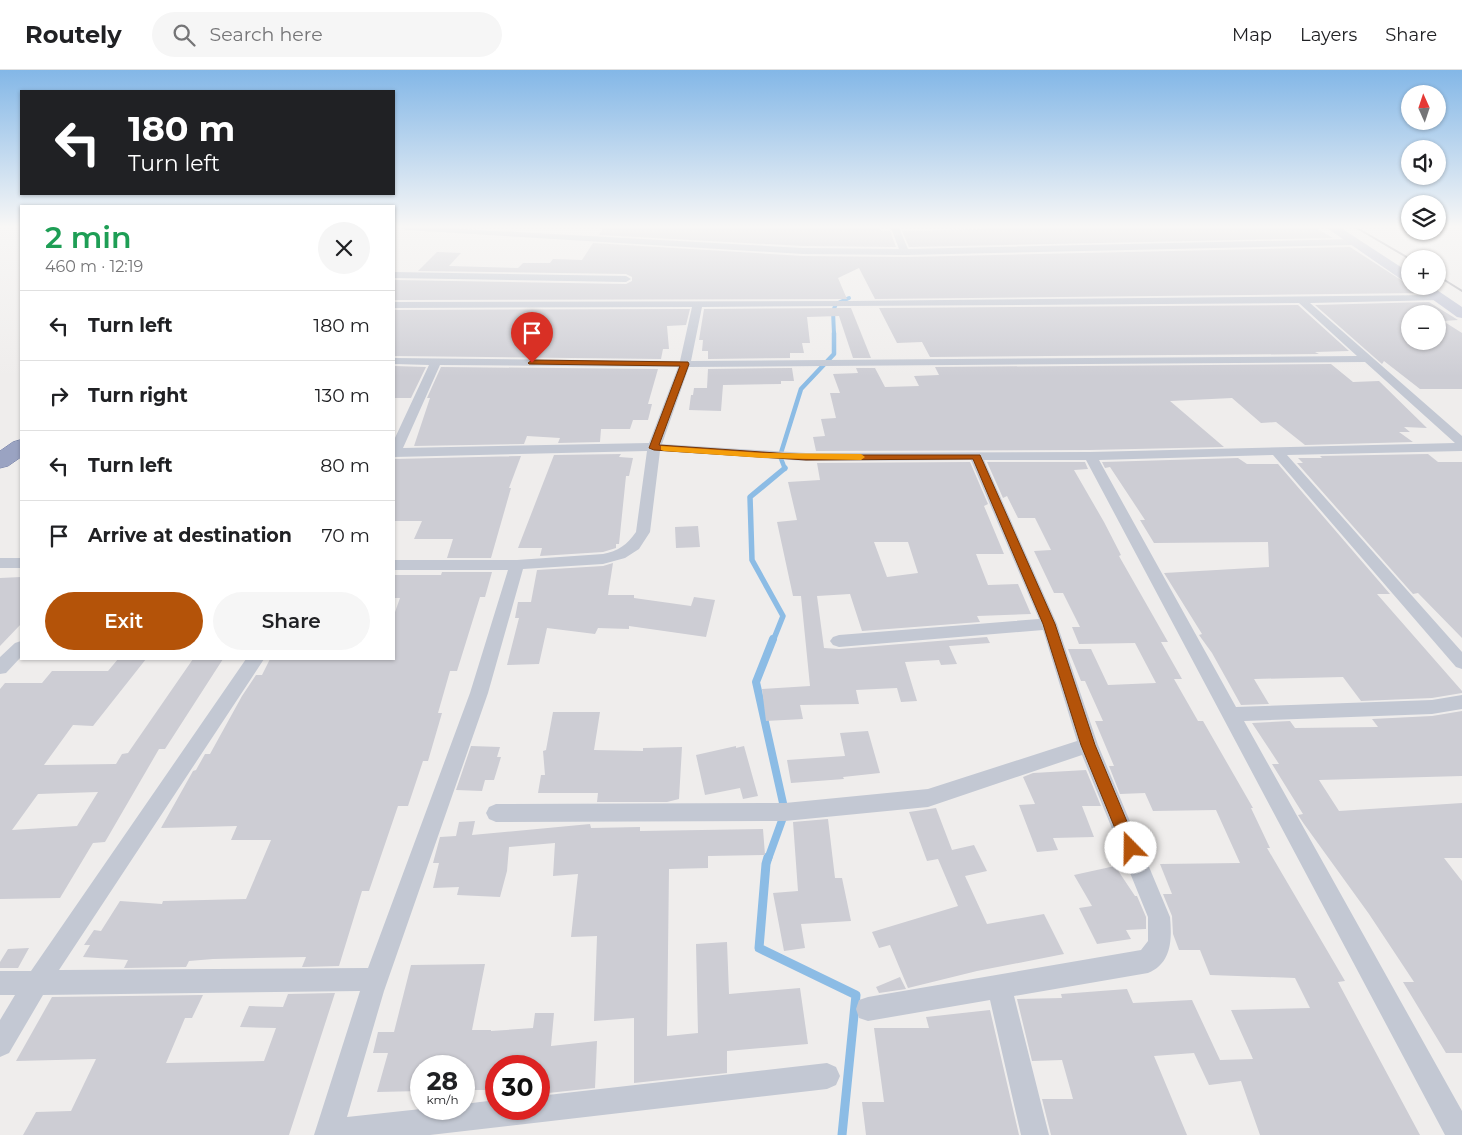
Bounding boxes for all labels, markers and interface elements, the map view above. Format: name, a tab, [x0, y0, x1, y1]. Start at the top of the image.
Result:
search box	[152, 12, 502, 57]
text: Routely	[25, 20, 122, 49]
icon: search	[170, 21, 198, 49]
text: Search here	[210, 23, 323, 46]
text: Map	[1232, 24, 1272, 46]
text: Layers	[1300, 24, 1357, 46]
text: Share	[1385, 24, 1437, 46]
north arrow	[1401, 85, 1446, 130]
map controls	[1401, 85, 1446, 350]
text: 180 m	[128, 107, 235, 150]
icon: left	[45, 110, 110, 175]
button: sound	[1401, 140, 1446, 185]
text: Turn left	[128, 150, 220, 177]
button: layers	[1401, 195, 1446, 240]
text: 2 min	[45, 219, 132, 256]
button: close	[318, 222, 370, 274]
button: +	[1401, 250, 1446, 295]
text: 460 m · 12:19	[45, 257, 143, 276]
button: −	[1401, 305, 1446, 350]
icon: left	[45, 312, 73, 340]
pin	[511, 312, 553, 363]
text: Turn left	[88, 314, 173, 337]
text: 180 m	[313, 314, 370, 337]
icon: arrive	[518, 319, 546, 347]
icon: right	[45, 382, 73, 410]
text: Turn right	[88, 384, 188, 407]
text: 130 m	[315, 384, 370, 407]
icon: left	[45, 452, 73, 480]
text: Turn left	[88, 454, 173, 477]
text: 80 m	[320, 454, 370, 477]
icon: arrive	[45, 522, 73, 550]
text: Arrive at destination	[88, 524, 292, 547]
text: 70 m	[321, 524, 370, 547]
button: Exit	[45, 592, 203, 650]
button: Share	[213, 592, 370, 650]
position arrow	[1104, 821, 1156, 873]
speed limit sign: 30	[485, 1055, 550, 1120]
text: 28	[427, 1066, 458, 1096]
text: km/h	[426, 1092, 459, 1107]

